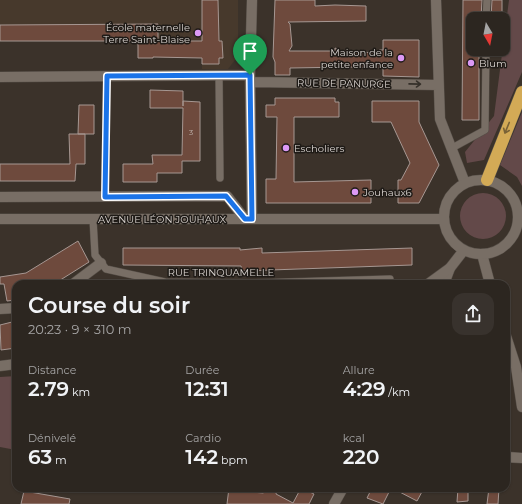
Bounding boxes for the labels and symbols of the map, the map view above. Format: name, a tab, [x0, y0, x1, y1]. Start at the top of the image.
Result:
north arrow	[466, 12, 510, 56]
place label: École maternelle Terre Saint-Blaise	[103, 21, 190, 46]
marker: École maternelle Terre Saint-Blaise	[193, 28, 203, 38]
pin	[233, 34, 267, 75]
place label: Maison de la petite enfance	[321, 46, 393, 71]
marker: Maison de la petite enfance	[396, 53, 406, 63]
place label: Blum	[479, 57, 507, 70]
marker: Blum	[466, 58, 476, 68]
street label: RUE DE PANURGE	[297, 76, 391, 91]
one-way arrow	[408, 80, 421, 88]
one-way arrow	[503, 121, 511, 133]
house number: 3	[189, 127, 194, 137]
place label: Escholiers	[294, 142, 344, 155]
marker: Escholiers	[281, 143, 291, 153]
place label: Jouhaux6	[362, 186, 412, 199]
marker: Jouhaux6	[350, 187, 360, 197]
street label: AVENUE LÉON JOUHAUX	[98, 213, 227, 226]
street label: RUE TRINQUAMELLE	[168, 266, 275, 279]

